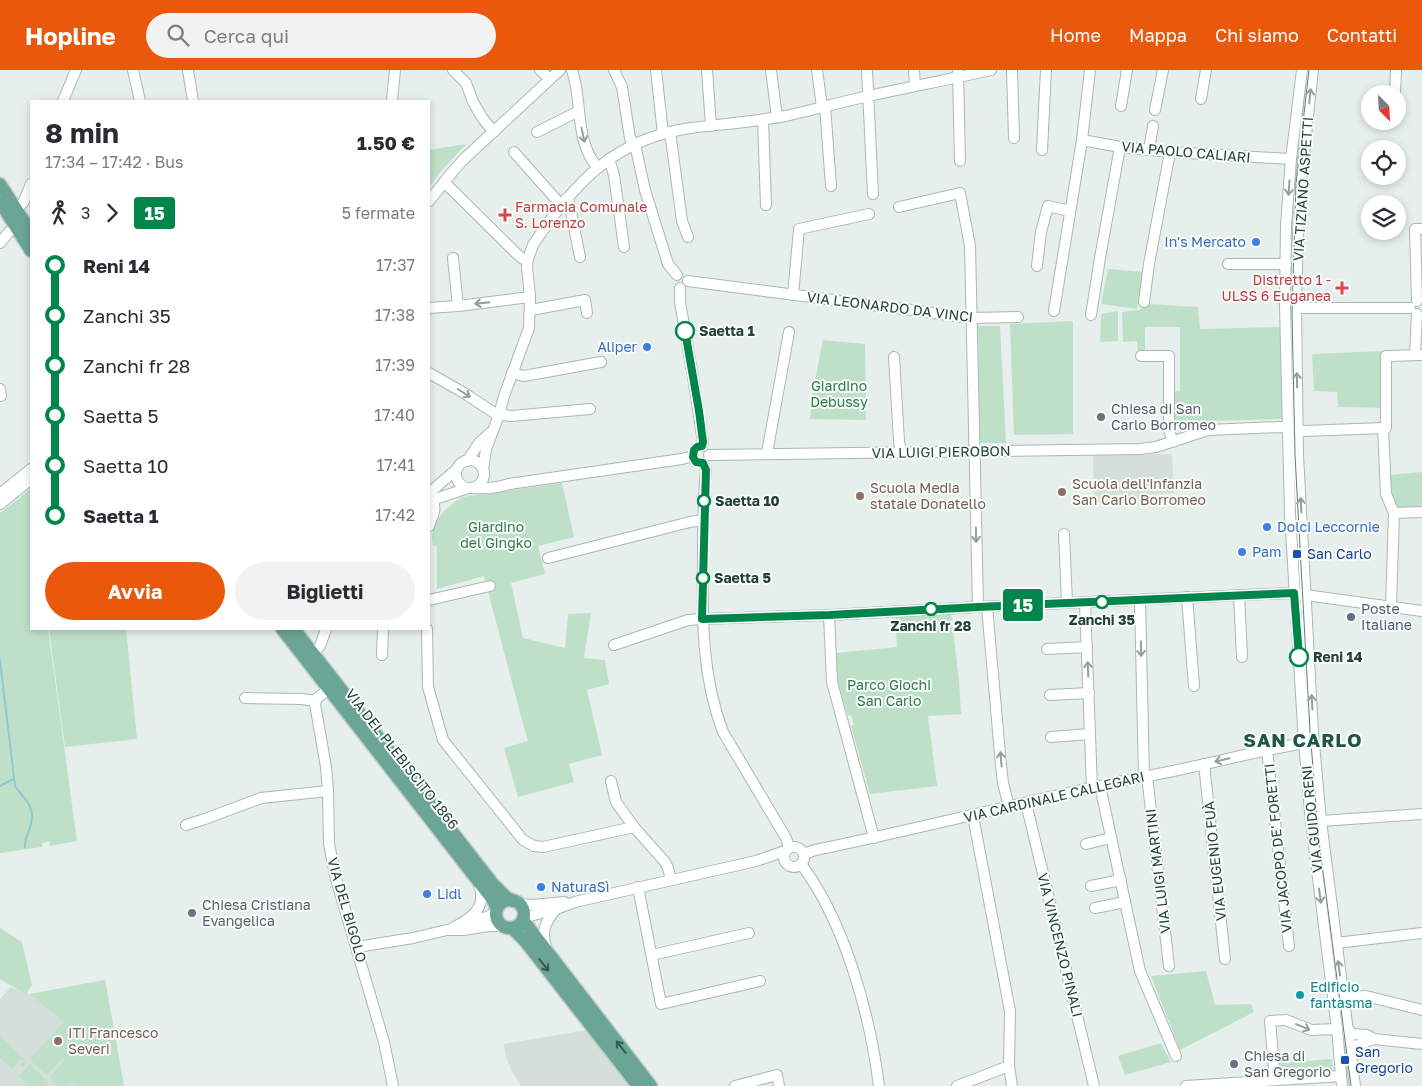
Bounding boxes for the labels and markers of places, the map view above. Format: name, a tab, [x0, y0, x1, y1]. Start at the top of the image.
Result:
place label: Farmacia Comunale S. Lorenzo	[515, 198, 647, 231]
marker: Farmacia Comunale S. Lorenzo	[499, 209, 511, 221]
place label: In's Mercato	[1164, 233, 1246, 250]
marker: In's Mercato	[1250, 236, 1262, 248]
place label: Distretto 1 - ULSS 6 Euganea	[1222, 271, 1331, 304]
marker: Distretto 1 - ULSS 6 Euganea	[1335, 281, 1349, 295]
marker: Saetta 1	[675, 321, 695, 341]
place label: Saetta 1	[699, 322, 755, 339]
place label: Aliper	[597, 338, 638, 355]
marker: Aliper	[641, 341, 653, 353]
place label: Chiesa di San Carlo Borromeo	[1111, 400, 1216, 433]
marker: Chiesa di San Carlo Borromeo	[1095, 411, 1107, 423]
place label: Scuola dell'infanzia San Carlo Borromeo	[1072, 475, 1206, 508]
place label: Scuola Media statale Donatello	[870, 479, 986, 512]
marker: Scuola dell'infanzia San Carlo Borromeo	[1056, 486, 1068, 498]
marker: Scuola Media statale Donatello	[854, 490, 866, 502]
place label: Saetta 10	[715, 492, 780, 509]
marker: Saetta 10	[697, 494, 711, 508]
place label: Dolci Leccornie	[1277, 518, 1380, 535]
marker: Dolci Leccornie	[1261, 521, 1273, 533]
place label: Pam	[1252, 543, 1281, 560]
place label: San Carlo	[1307, 545, 1372, 562]
marker: Pam	[1236, 546, 1248, 558]
marker: San Carlo	[1291, 548, 1303, 560]
place label: Saetta 5	[714, 569, 771, 586]
marker: Saetta 5	[696, 571, 710, 585]
marker: Zanchi 35	[1095, 595, 1109, 609]
place label: Poste Italiane	[1361, 600, 1412, 633]
marker: Zanchi fr 28	[924, 602, 938, 616]
place label: Zanchi 35	[1069, 611, 1136, 628]
marker: Poste Italiane	[1345, 611, 1357, 623]
place label: Zanchi fr 28	[891, 617, 971, 634]
marker: Reni 14	[1289, 647, 1309, 667]
place label: Reni 14	[1313, 648, 1363, 665]
place label: NaturaSì	[551, 878, 610, 895]
marker: NaturaSì	[535, 881, 547, 893]
place label: Lidl	[437, 885, 462, 902]
marker: Lidl	[421, 888, 433, 900]
place label: Chiesa Cristiana Evangelica	[202, 896, 311, 929]
marker: Chiesa Cristiana Evangelica	[186, 907, 198, 919]
place label: Edificio fantasma	[1310, 978, 1372, 1011]
marker: Edificio fantasma	[1294, 989, 1306, 1001]
place label: ITI Francesco Severi	[68, 1024, 158, 1057]
marker: ITI Francesco Severi	[52, 1035, 64, 1047]
place label: San Gregorio	[1355, 1043, 1413, 1076]
place label: Chiesa di San Gregorio	[1244, 1047, 1331, 1080]
marker: San Gregorio	[1339, 1054, 1351, 1066]
marker: Chiesa di San Gregorio	[1228, 1058, 1240, 1070]

